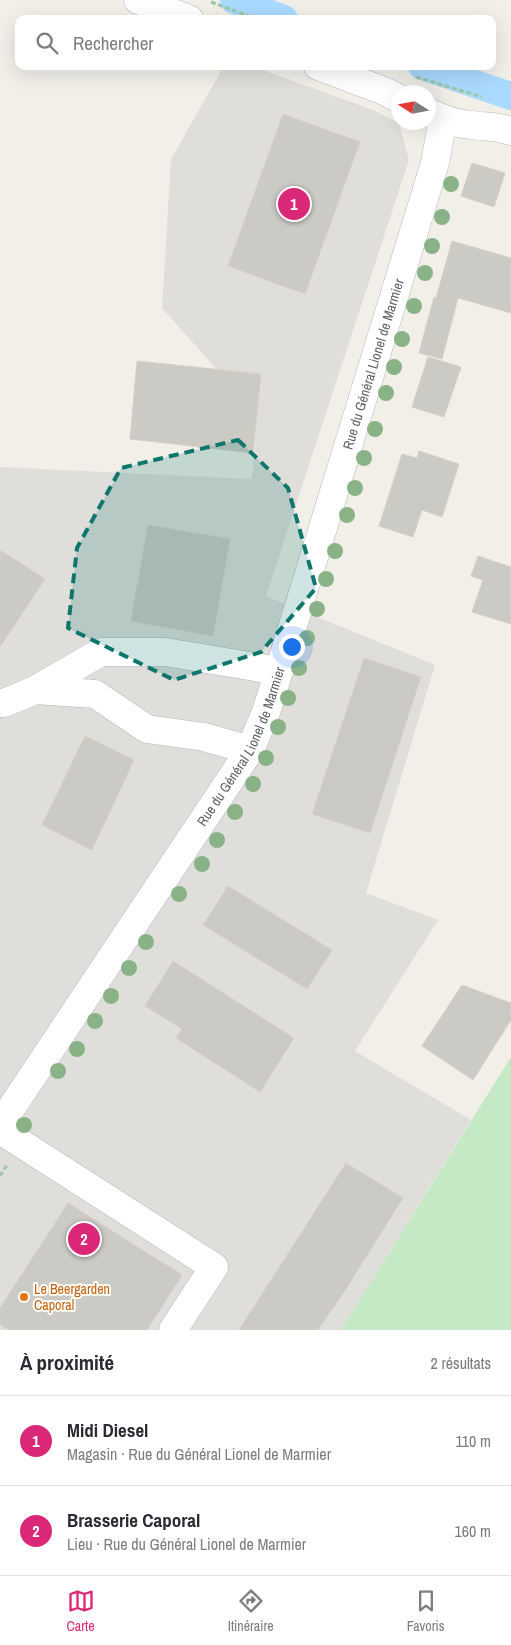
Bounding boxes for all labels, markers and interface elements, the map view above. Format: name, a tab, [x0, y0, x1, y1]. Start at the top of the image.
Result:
search box	[15, 15, 496, 70]
icon: search	[33, 29, 61, 57]
text: Rechercher	[73, 30, 154, 56]
north arrow	[391, 85, 436, 130]
pin: 1	[278, 185, 310, 223]
street label: Rue du Général Lionel de Marmier	[339, 276, 408, 452]
your location	[279, 634, 305, 660]
street label: Rue du Général Lionel de Marmier	[193, 664, 289, 829]
pin: 2	[68, 1220, 100, 1258]
place label: Le Beergarden Caporal	[34, 1280, 110, 1314]
marker: Le Beergarden Caporal	[18, 1291, 30, 1303]
text: À proximité	[20, 1348, 114, 1377]
text: 2 résultats	[430, 1352, 491, 1374]
text: Midi Diesel	[67, 1417, 148, 1443]
text: 1	[32, 1430, 40, 1452]
text: 110 m	[455, 1430, 491, 1452]
text: Magasin · Rue du Général Lionel de Marmier	[67, 1443, 331, 1465]
text: Brasserie Caporal	[67, 1507, 200, 1533]
text: 2	[32, 1520, 40, 1542]
text: 160 m	[455, 1520, 491, 1542]
text: Lieu · Rue du Général Lionel de Marmier	[67, 1533, 306, 1555]
tab: Carte	[67, 1587, 95, 1635]
tab: Itinéraire	[228, 1587, 274, 1635]
tab: Favoris	[407, 1587, 444, 1635]

